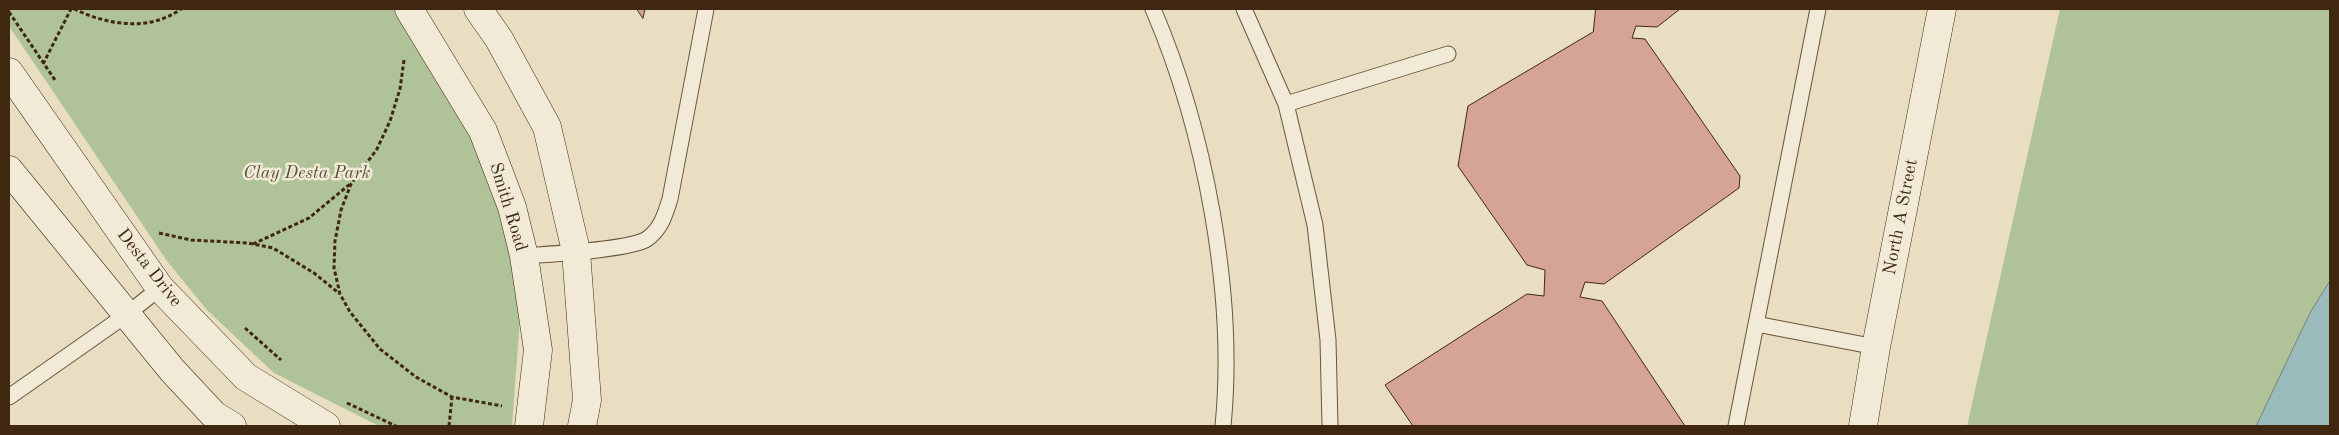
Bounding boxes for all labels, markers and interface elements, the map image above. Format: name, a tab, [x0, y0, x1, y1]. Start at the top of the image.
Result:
street label: North A Street	[1879, 157, 1923, 277]
street label: Smith Road	[484, 160, 532, 254]
park label: Clay Desta Park	[243, 162, 371, 184]
street label: Desta Drive	[112, 224, 186, 312]

